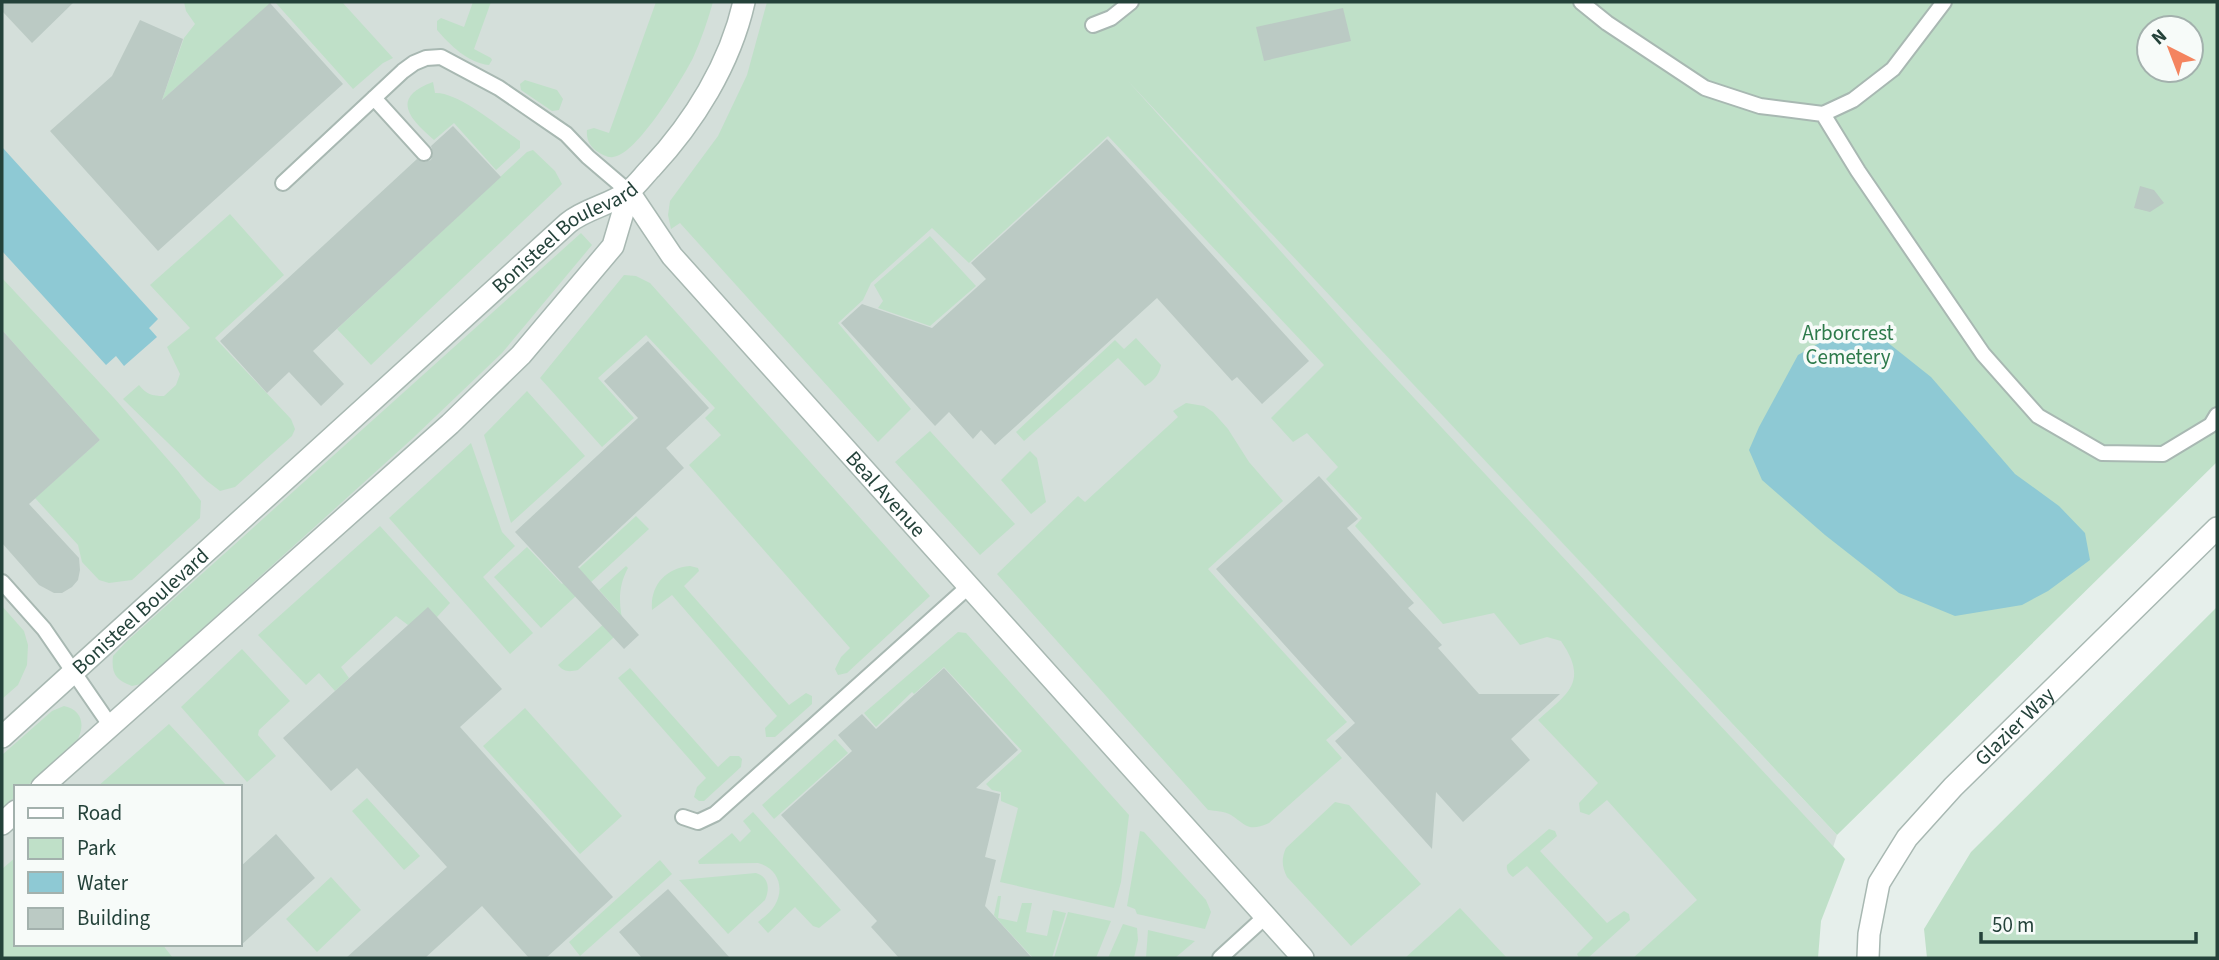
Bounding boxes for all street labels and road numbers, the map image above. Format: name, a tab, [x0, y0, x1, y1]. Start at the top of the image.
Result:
street label: Bonisteel Boulevard	[485, 174, 645, 300]
street label: Beal Avenue	[839, 444, 933, 544]
street label: Bonisteel Boulevard	[65, 541, 216, 681]
street label: Glazier Way	[1968, 680, 2062, 773]

